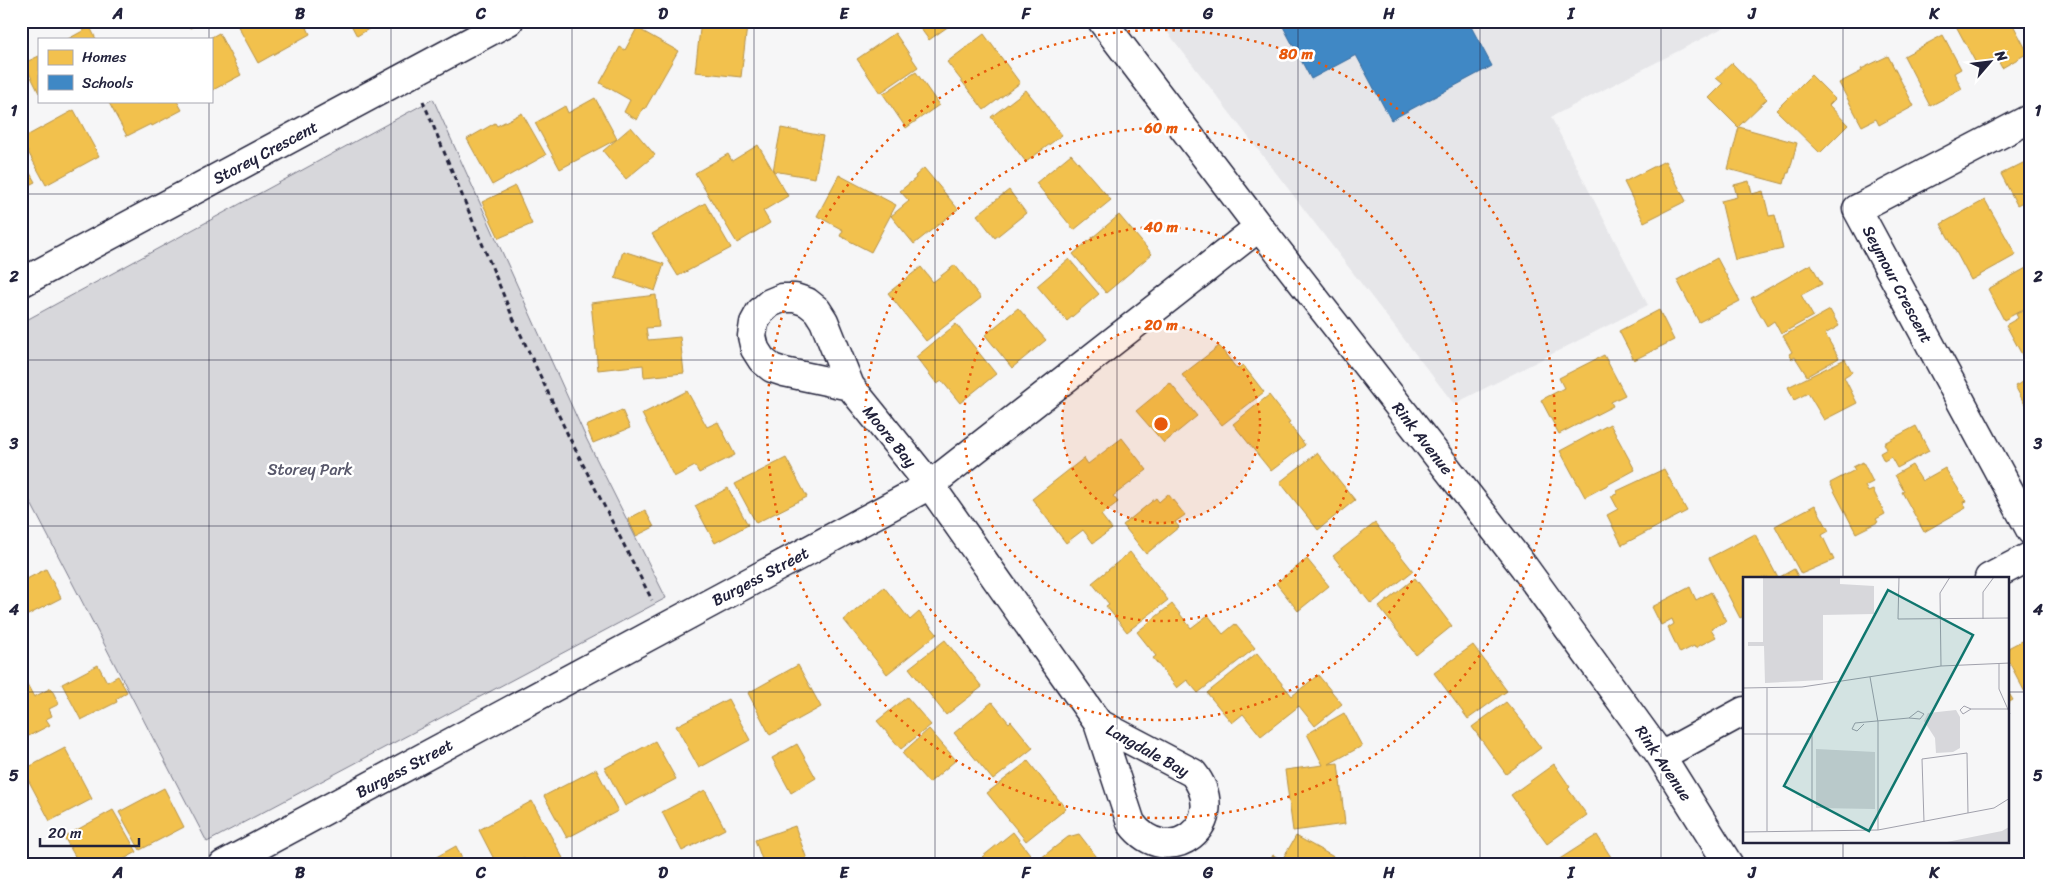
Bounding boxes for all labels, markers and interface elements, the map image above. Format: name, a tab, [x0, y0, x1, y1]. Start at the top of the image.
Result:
text: A	[112, 0, 123, 28]
text: B	[295, 0, 306, 28]
text: C	[475, 0, 487, 28]
text: D	[658, 0, 668, 28]
text: E	[840, 0, 850, 28]
text: F	[1021, 0, 1032, 28]
text: G	[1202, 0, 1214, 28]
text: H	[1382, 0, 1395, 28]
text: I	[1567, 0, 1576, 28]
text: J	[1747, 0, 1757, 28]
text: K	[1928, 0, 1940, 28]
legend	[38, 38, 212, 102]
north arrow	[1964, 38, 2014, 88]
text: 80 m	[1278, 41, 1313, 67]
text: Homes	[82, 44, 126, 70]
text: N	[1987, 45, 2014, 67]
text: Schools	[82, 70, 133, 96]
text: 1	[11, 96, 18, 125]
text: 1	[2035, 96, 2042, 125]
street label: Storey Crescent	[207, 112, 323, 192]
text: 60 m	[1143, 115, 1178, 141]
text: 40 m	[1143, 214, 1179, 240]
street label: Seymour Crescent	[1854, 220, 1941, 349]
text: 2	[8, 262, 19, 291]
text: 2	[2032, 262, 2043, 291]
text: 20 m	[1143, 312, 1178, 338]
street label: Rink Avenue	[1384, 395, 1461, 482]
street label: Moore Bay	[855, 398, 925, 475]
centre of rings	[1152, 415, 1170, 433]
text: 3	[9, 429, 19, 458]
text: 3	[2033, 429, 2043, 458]
park label: Storey Park	[267, 455, 353, 484]
street label: Burgess Street	[706, 539, 814, 614]
inset map	[1743, 577, 2010, 844]
text: 4	[8, 595, 19, 624]
text: 4	[2032, 595, 2043, 624]
street label: Langdale Bay	[1101, 716, 1195, 786]
street label: Rink Avenue	[1627, 719, 1700, 807]
street label: Burgess Street	[350, 731, 458, 806]
text: 5	[9, 761, 19, 790]
text: 5	[2033, 761, 2043, 790]
scale bar	[40, 816, 139, 848]
text: 20 m	[48, 820, 82, 846]
text: A	[112, 858, 123, 886]
text: B	[295, 858, 306, 886]
text: C	[475, 858, 487, 886]
text: D	[658, 858, 668, 886]
text: E	[840, 858, 850, 886]
text: F	[1021, 858, 1032, 886]
text: G	[1202, 858, 1214, 886]
text: H	[1382, 858, 1395, 886]
text: I	[1567, 858, 1576, 886]
text: J	[1747, 858, 1757, 886]
text: K	[1928, 858, 1940, 886]

